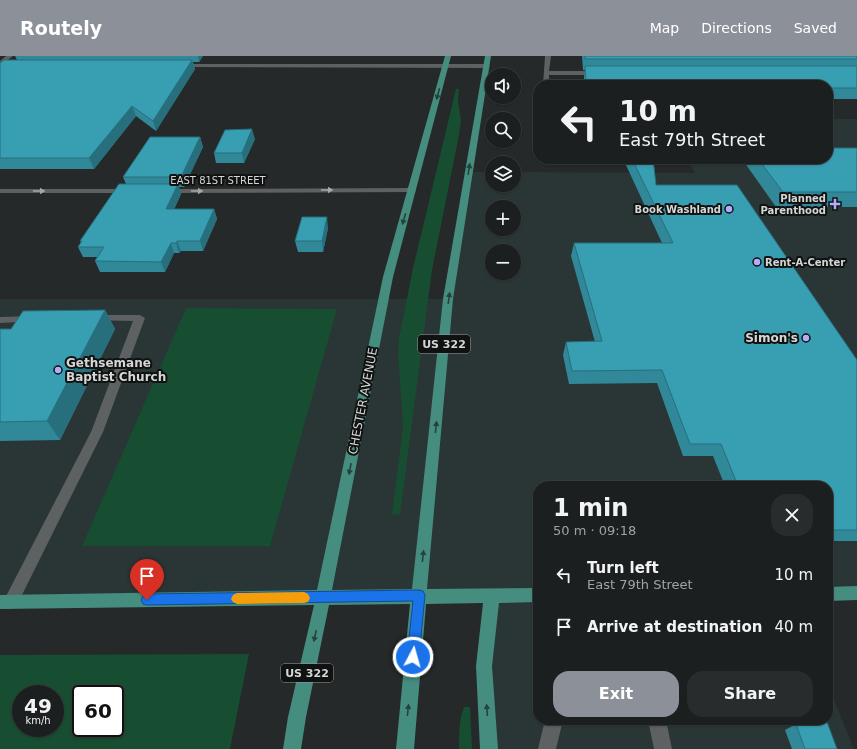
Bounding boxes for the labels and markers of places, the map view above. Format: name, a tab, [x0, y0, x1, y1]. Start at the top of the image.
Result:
place label: Planned Parenthood	[761, 193, 826, 216]
marker: Planned Parenthood	[829, 198, 841, 210]
place label: Book Washland	[635, 204, 721, 215]
marker: Book Washland	[724, 204, 734, 214]
marker: Rent-A-Center	[752, 257, 762, 267]
place label: Rent-A-Center	[765, 257, 845, 268]
place label: Simon's	[745, 331, 798, 345]
marker: Simon's	[801, 333, 811, 343]
place label: Gethsemane Baptist Church	[66, 356, 166, 384]
marker: Gethsemane Baptist Church	[53, 365, 63, 375]
pin	[130, 559, 164, 600]

